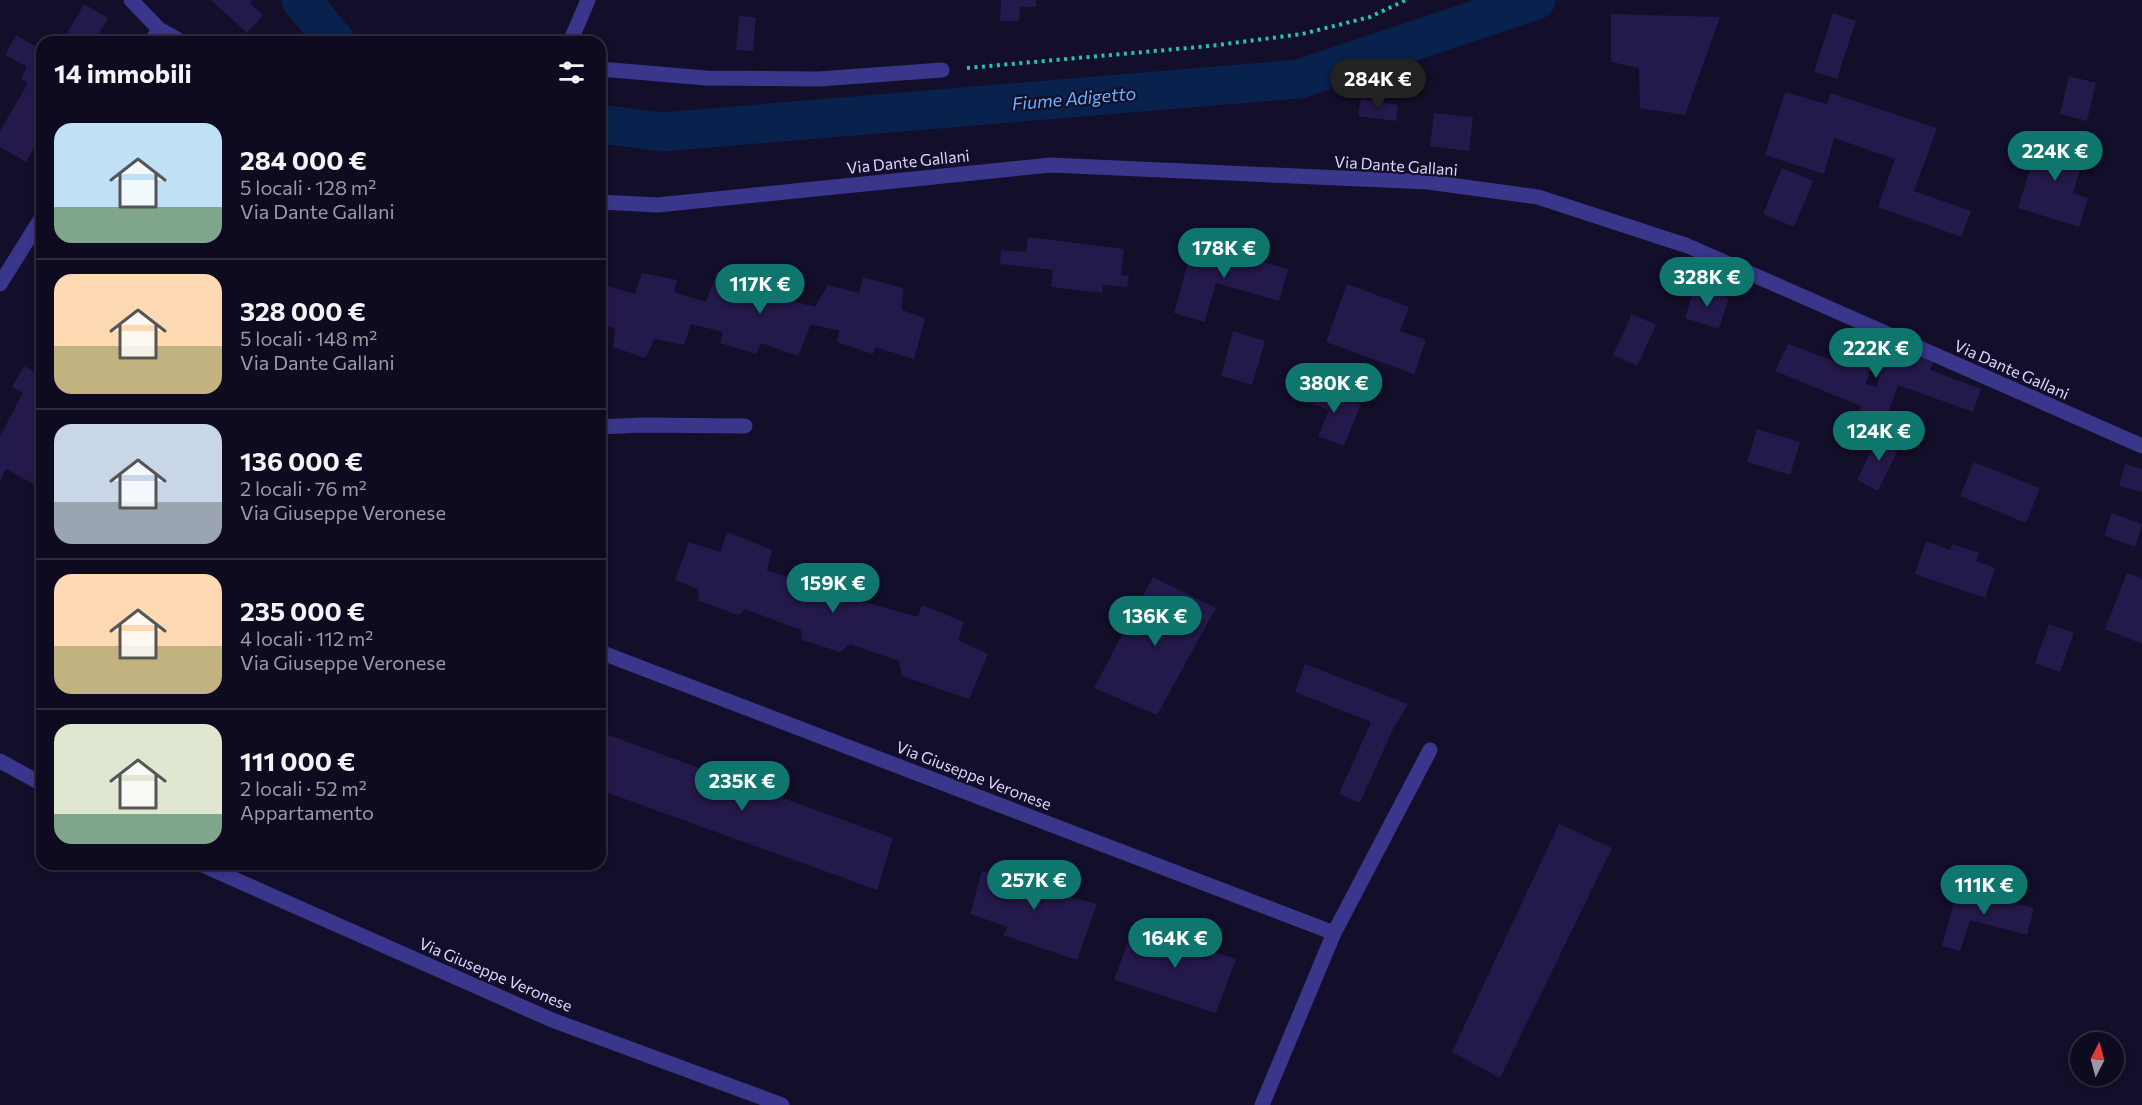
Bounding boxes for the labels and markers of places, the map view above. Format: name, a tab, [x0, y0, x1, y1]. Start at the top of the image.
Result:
pin: 284K €	[1329, 59, 1427, 110]
pin: 224K €	[2006, 131, 2104, 182]
pin: 178K €	[1175, 228, 1273, 279]
pin: 328K €	[1658, 257, 1756, 308]
pin: 117K €	[711, 264, 809, 315]
pin: 222K €	[1827, 328, 1925, 379]
pin: 380K €	[1285, 363, 1383, 414]
pin: 124K €	[1830, 411, 1928, 462]
pin: 159K €	[784, 563, 882, 614]
pin: 136K €	[1106, 596, 1204, 647]
pin: 235K €	[693, 761, 791, 812]
pin: 257K €	[985, 860, 1083, 911]
pin: 111K €	[1935, 865, 2033, 916]
pin: 164K €	[1126, 918, 1224, 969]

